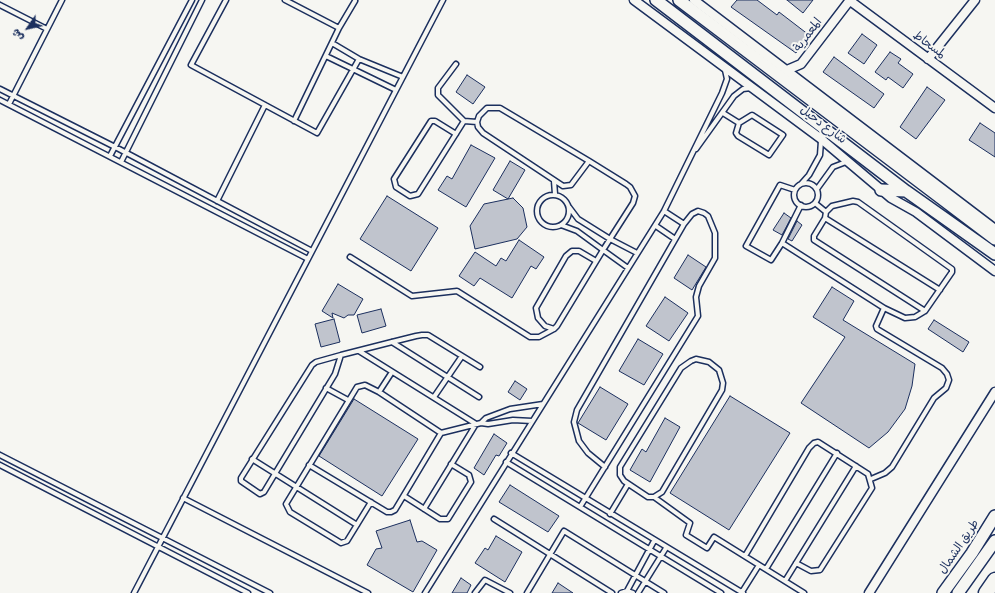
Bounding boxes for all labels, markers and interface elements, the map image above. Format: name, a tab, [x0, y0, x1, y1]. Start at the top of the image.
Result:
north arrow	[8, 8, 48, 48]
street label: المعمرية	[791, 15, 825, 55]
text: ش	[9, 26, 26, 44]
street label: لمسحاط	[910, 28, 948, 62]
street label: شارع دحيل	[797, 103, 849, 147]
street label: طريق الشمال	[936, 517, 982, 577]

